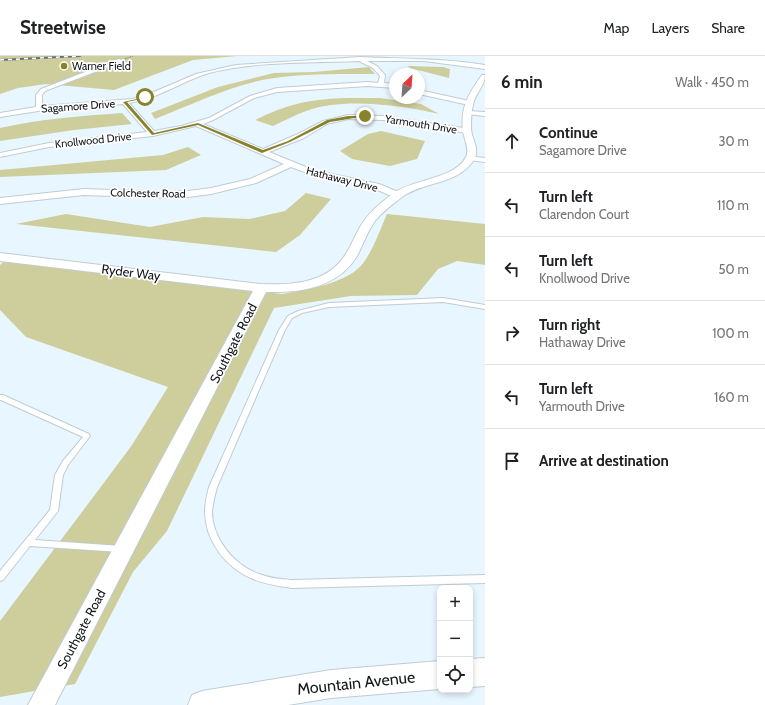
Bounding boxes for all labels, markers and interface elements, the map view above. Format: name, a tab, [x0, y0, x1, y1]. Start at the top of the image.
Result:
text: Streetwise	[20, 16, 106, 39]
text: Map	[604, 19, 629, 37]
text: Layers	[651, 19, 689, 37]
text: Share	[711, 19, 745, 37]
place label: Warner Field	[72, 59, 131, 73]
marker: Warner Field	[59, 61, 69, 71]
north arrow	[389, 68, 425, 104]
text: 6 min	[501, 72, 543, 92]
text: Walk · 450 m	[675, 74, 749, 90]
route start	[136, 88, 154, 106]
street label: Sagamore Drive	[40, 96, 116, 116]
route end	[356, 107, 374, 125]
street label: Yarmouth Drive	[383, 111, 458, 137]
text: Continue	[539, 124, 598, 142]
street label: Knollwood Drive	[54, 129, 132, 151]
icon: ahead	[501, 130, 523, 152]
text: 30 m	[719, 133, 749, 149]
text: Sagamore Drive	[539, 142, 627, 158]
street label: Hathaway Drive	[305, 163, 380, 195]
street label: Colchester Road	[110, 185, 186, 201]
text: Turn left	[539, 188, 593, 206]
icon: left	[501, 194, 523, 216]
text: 110 m	[717, 197, 749, 213]
text: Clarendon Court	[539, 206, 629, 222]
text: Turn left	[539, 252, 593, 270]
icon: left	[501, 258, 523, 280]
street label: Ryder Way	[101, 260, 162, 284]
text: 50 m	[719, 261, 749, 277]
text: Knollwood Drive	[539, 270, 630, 286]
street label: Southgate Road	[206, 300, 260, 386]
text: Turn right	[539, 316, 600, 334]
icon: right	[501, 322, 523, 344]
text: 100 m	[712, 325, 749, 341]
text: Hathaway Drive	[539, 334, 626, 350]
text: Turn left	[539, 380, 593, 398]
icon: left	[501, 386, 523, 408]
text: 160 m	[714, 389, 749, 405]
text: Yarmouth Drive	[539, 398, 625, 414]
icon: arrive	[501, 450, 523, 472]
text: Arrive at destination	[539, 452, 669, 470]
map controls	[437, 585, 473, 693]
button: +	[437, 585, 473, 621]
street label: Southgate Road	[53, 587, 109, 671]
button: −	[437, 621, 473, 657]
button: locate	[437, 657, 473, 693]
street label: Mountain Avenue	[296, 667, 416, 699]

